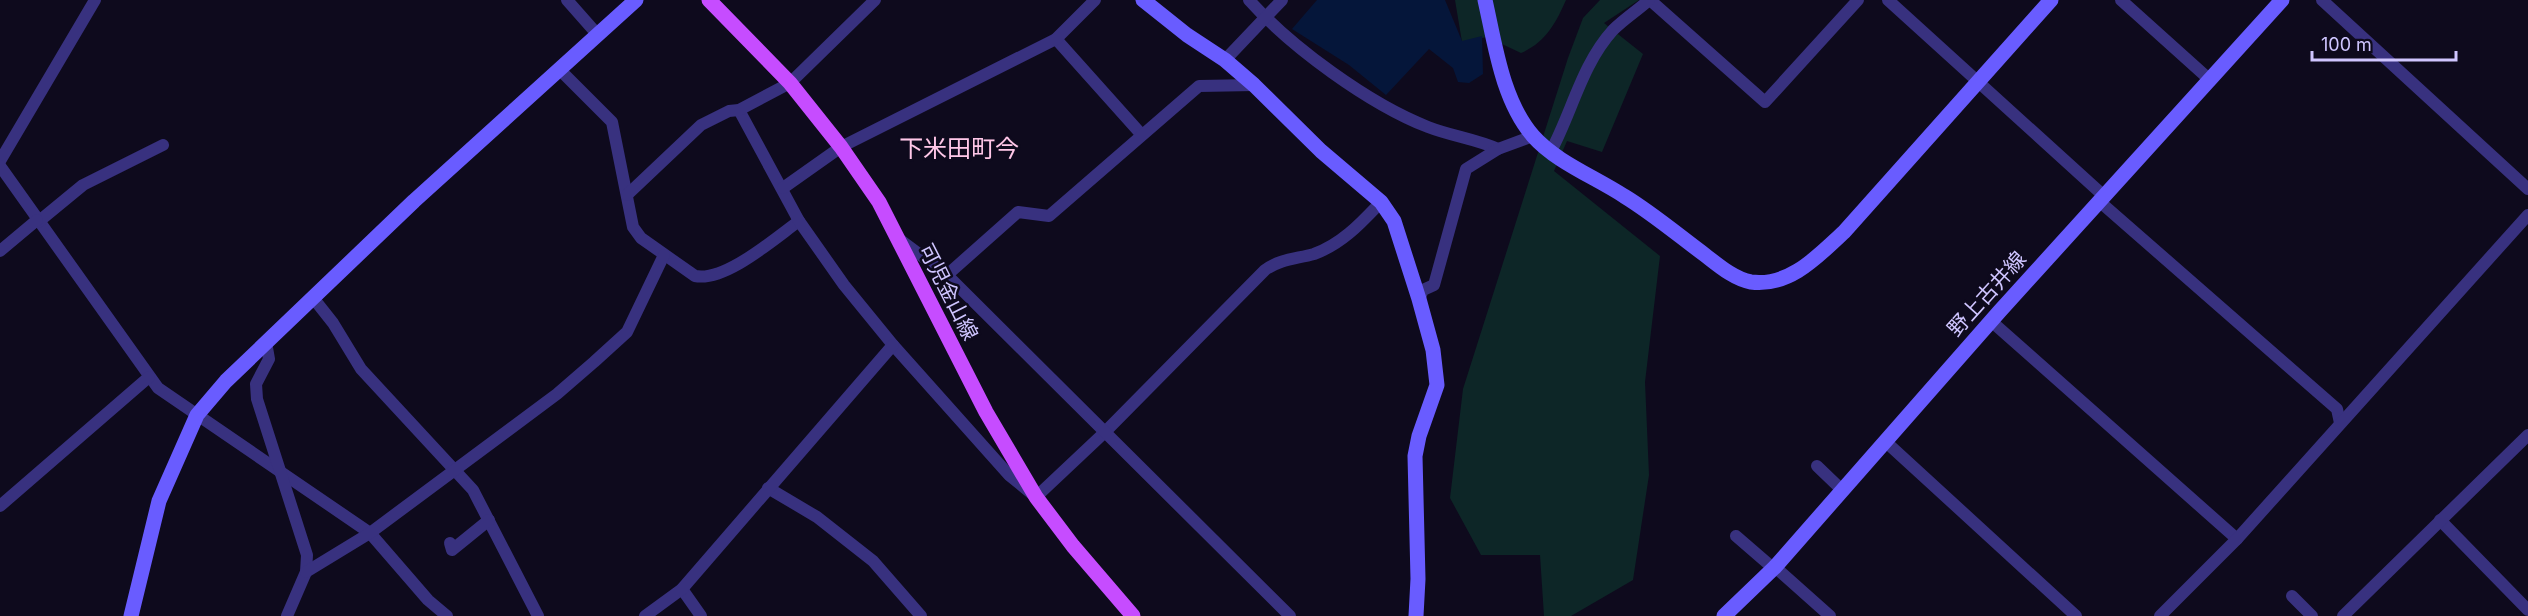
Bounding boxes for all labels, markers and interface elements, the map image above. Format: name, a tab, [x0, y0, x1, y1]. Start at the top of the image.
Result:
scale bar	[2312, 24, 2456, 62]
text: 100 m	[2321, 34, 2372, 55]
district label: 下米田町今	[899, 134, 1019, 163]
street label: 可児金山線	[913, 239, 983, 344]
street label: 野上古井線	[1942, 246, 2031, 341]

